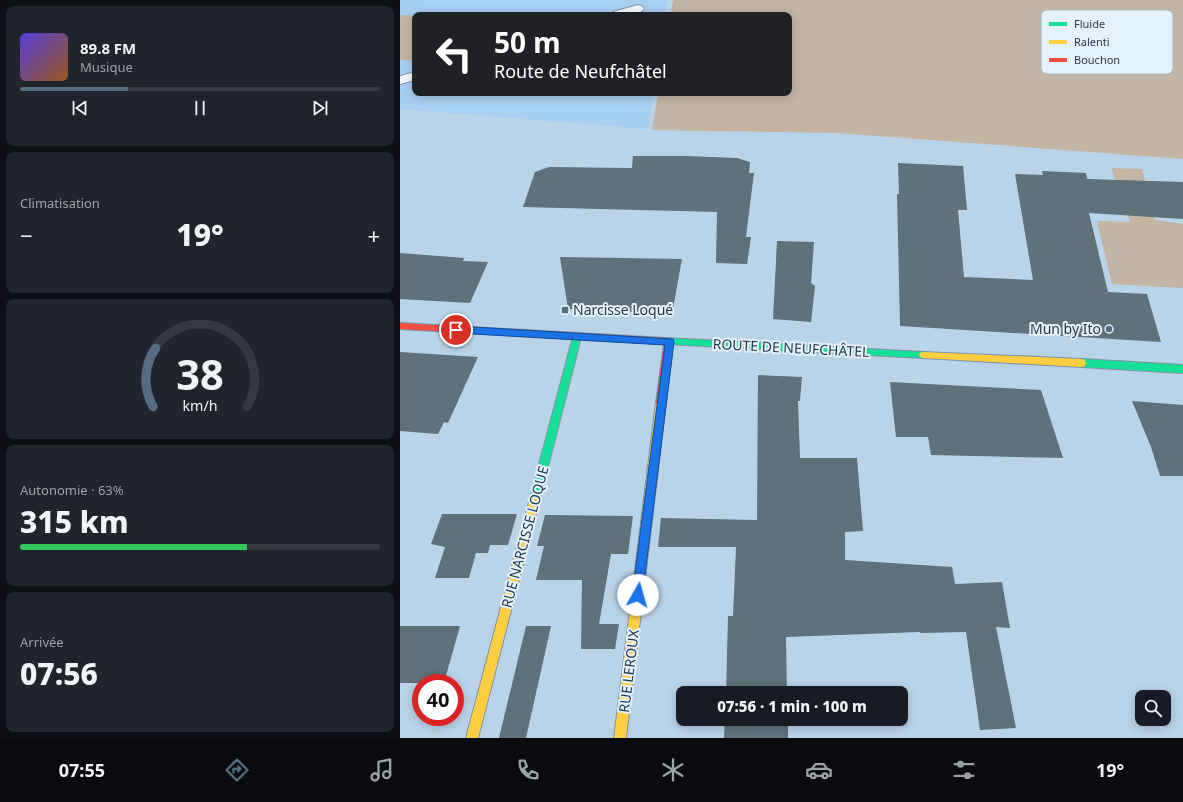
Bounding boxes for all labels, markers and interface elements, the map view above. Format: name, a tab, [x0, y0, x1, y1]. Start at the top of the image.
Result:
legend	[1041, 10, 1173, 74]
text: Fluide	[1074, 16, 1105, 31]
text: 50 m	[494, 23, 561, 61]
icon: left	[428, 28, 480, 80]
text: Ralenti	[1074, 34, 1110, 49]
text: 89.8 FM	[80, 38, 136, 58]
text: Bouchon	[1074, 52, 1120, 67]
text: Musique	[80, 58, 133, 76]
text: Route de Neufchâtel	[494, 59, 667, 83]
icon: previous	[69, 97, 91, 119]
icon: pause	[189, 97, 211, 119]
icon: next	[309, 97, 331, 119]
text: Climatisation	[20, 194, 100, 212]
text: 19°	[176, 214, 224, 255]
text: −	[20, 220, 33, 250]
text: +	[367, 220, 380, 250]
place label: Narcisse Loqué	[573, 300, 673, 319]
marker: Narcisse Loqué	[560, 305, 570, 315]
pin	[439, 313, 473, 347]
icon: arrive	[445, 319, 467, 341]
place label: Mun by Ito	[1030, 319, 1101, 338]
marker: Mun by Ito	[1104, 324, 1114, 334]
street label: ROUTE DE NEUFCHÂTEL	[712, 334, 870, 361]
text: 38	[176, 346, 224, 402]
text: km/h	[182, 396, 218, 415]
street label: RUE NARCISSE LOQUE	[496, 464, 553, 610]
text: Autonomie · 63%	[20, 481, 124, 499]
text: 315 km	[20, 501, 129, 542]
position arrow	[617, 574, 659, 616]
street label: RUE LEROUX	[614, 628, 643, 714]
text: Arrivée	[20, 633, 64, 651]
text: 07:56	[20, 653, 98, 694]
speed limit sign: 40	[412, 674, 464, 726]
map controls	[1135, 690, 1171, 726]
button: search	[1135, 690, 1171, 726]
text: 07:56 · 1 min · 100 m	[717, 696, 867, 716]
icon: directions	[223, 756, 251, 784]
icon: music	[368, 756, 396, 784]
icon: phone	[514, 756, 542, 784]
icon: climate	[659, 756, 687, 784]
icon: car	[805, 756, 833, 784]
icon: filters	[950, 756, 978, 784]
text: 07:55	[59, 758, 105, 782]
text: 19°	[1096, 758, 1124, 782]

